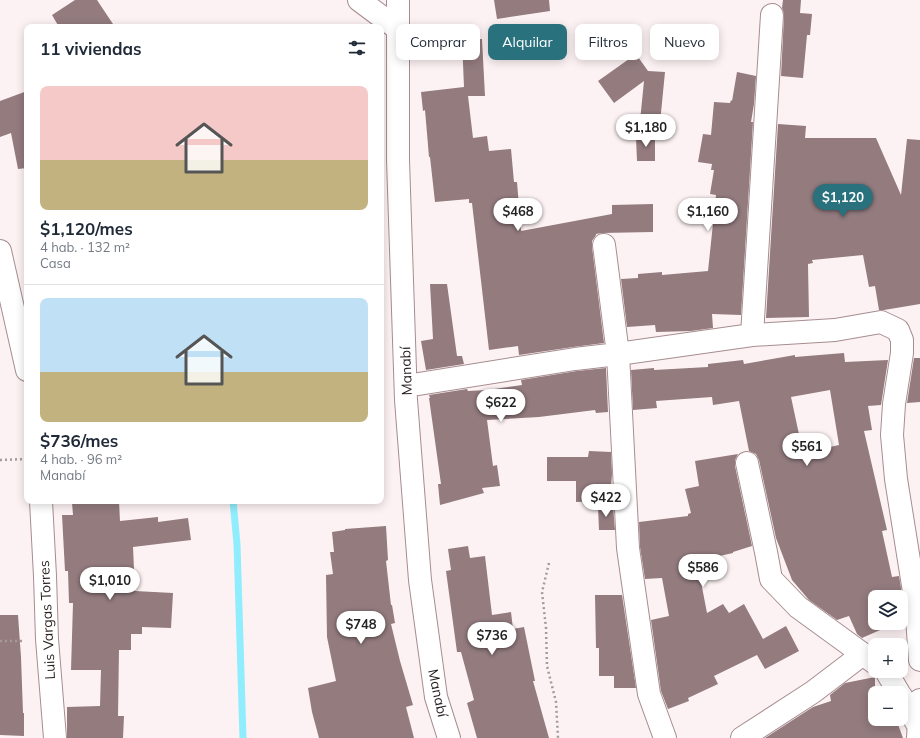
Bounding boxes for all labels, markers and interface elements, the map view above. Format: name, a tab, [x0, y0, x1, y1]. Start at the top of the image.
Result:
chip: Comprar	[396, 24, 480, 60]
chip: Alquilar	[488, 24, 567, 60]
chip: Filtros	[575, 24, 642, 60]
chip: Nuevo	[650, 24, 719, 60]
icon: filters	[346, 37, 368, 59]
text: 11 viviendas	[40, 38, 142, 59]
icon: home	[168, 112, 240, 184]
pin: $1,180	[613, 114, 679, 148]
text: $1,180	[625, 119, 667, 135]
pin: $1,120	[810, 184, 876, 218]
text: $1,120	[822, 189, 864, 205]
pin: $468	[494, 198, 542, 232]
pin: $1,160	[675, 198, 741, 232]
text: $468	[502, 203, 534, 219]
text: $1,160	[687, 203, 729, 219]
text: $1,120/mes	[40, 218, 133, 239]
text: 4 hab. · 132 m²	[40, 239, 130, 255]
text: Casa	[40, 255, 71, 271]
icon: home	[168, 324, 240, 396]
street label: Manabí	[396, 346, 416, 396]
pin: $622	[477, 389, 525, 423]
text: $622	[485, 394, 517, 410]
text: $736/mes	[40, 430, 118, 451]
pin: $561	[783, 433, 831, 467]
text: $561	[791, 438, 823, 454]
text: 4 hab. · 96 m²	[40, 451, 122, 467]
text: Manabí	[40, 467, 85, 483]
pin: $422	[582, 484, 630, 518]
text: $422	[590, 489, 622, 505]
pin: $586	[679, 554, 727, 588]
text: $586	[687, 559, 719, 575]
street label: Luis Vargas Torres	[35, 560, 59, 680]
pin: $1,010	[77, 567, 143, 601]
text: $1,010	[89, 572, 131, 588]
map controls	[868, 590, 908, 726]
button: layers	[868, 590, 908, 630]
pin: $748	[337, 611, 385, 645]
text: $748	[345, 616, 377, 632]
pin: $736	[468, 622, 516, 656]
text: $736	[476, 627, 508, 643]
button: +	[868, 638, 908, 678]
street label: Manabí	[424, 667, 452, 719]
button: −	[868, 686, 908, 726]

